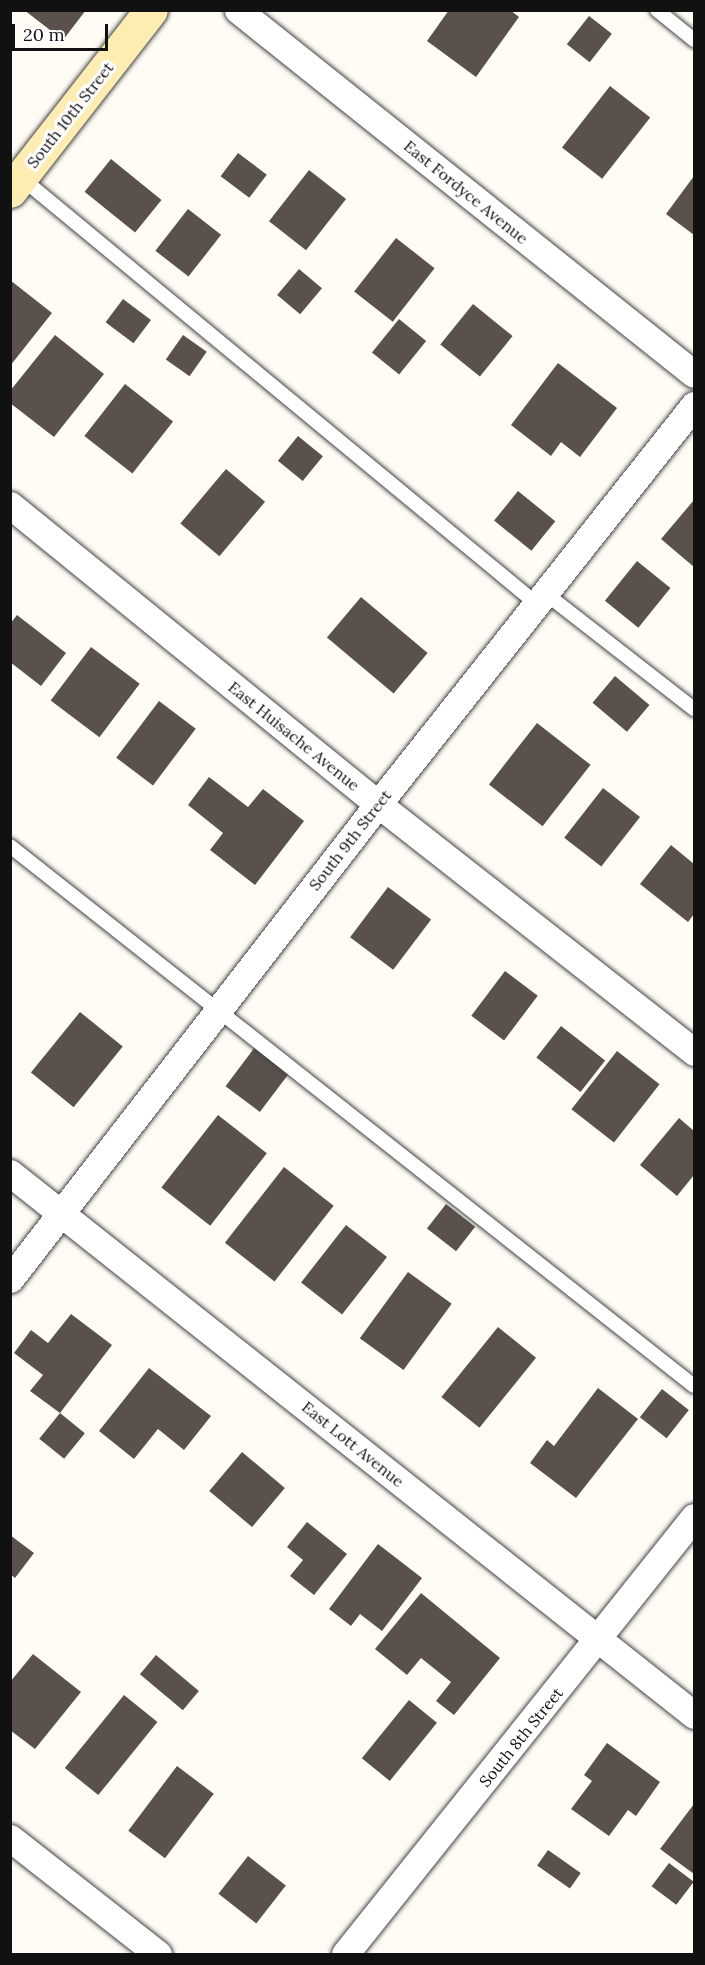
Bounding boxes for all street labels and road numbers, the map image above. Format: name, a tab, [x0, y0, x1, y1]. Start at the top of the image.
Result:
street label: South 10th Street	[23, 58, 117, 172]
street label: East Fordyce Avenue	[400, 136, 532, 248]
street label: East Huisache Avenue	[225, 677, 363, 795]
street label: South 9th Street	[305, 786, 395, 894]
street label: East Lott Avenue	[298, 1397, 408, 1491]
street label: South 8th Street	[475, 1683, 567, 1791]

